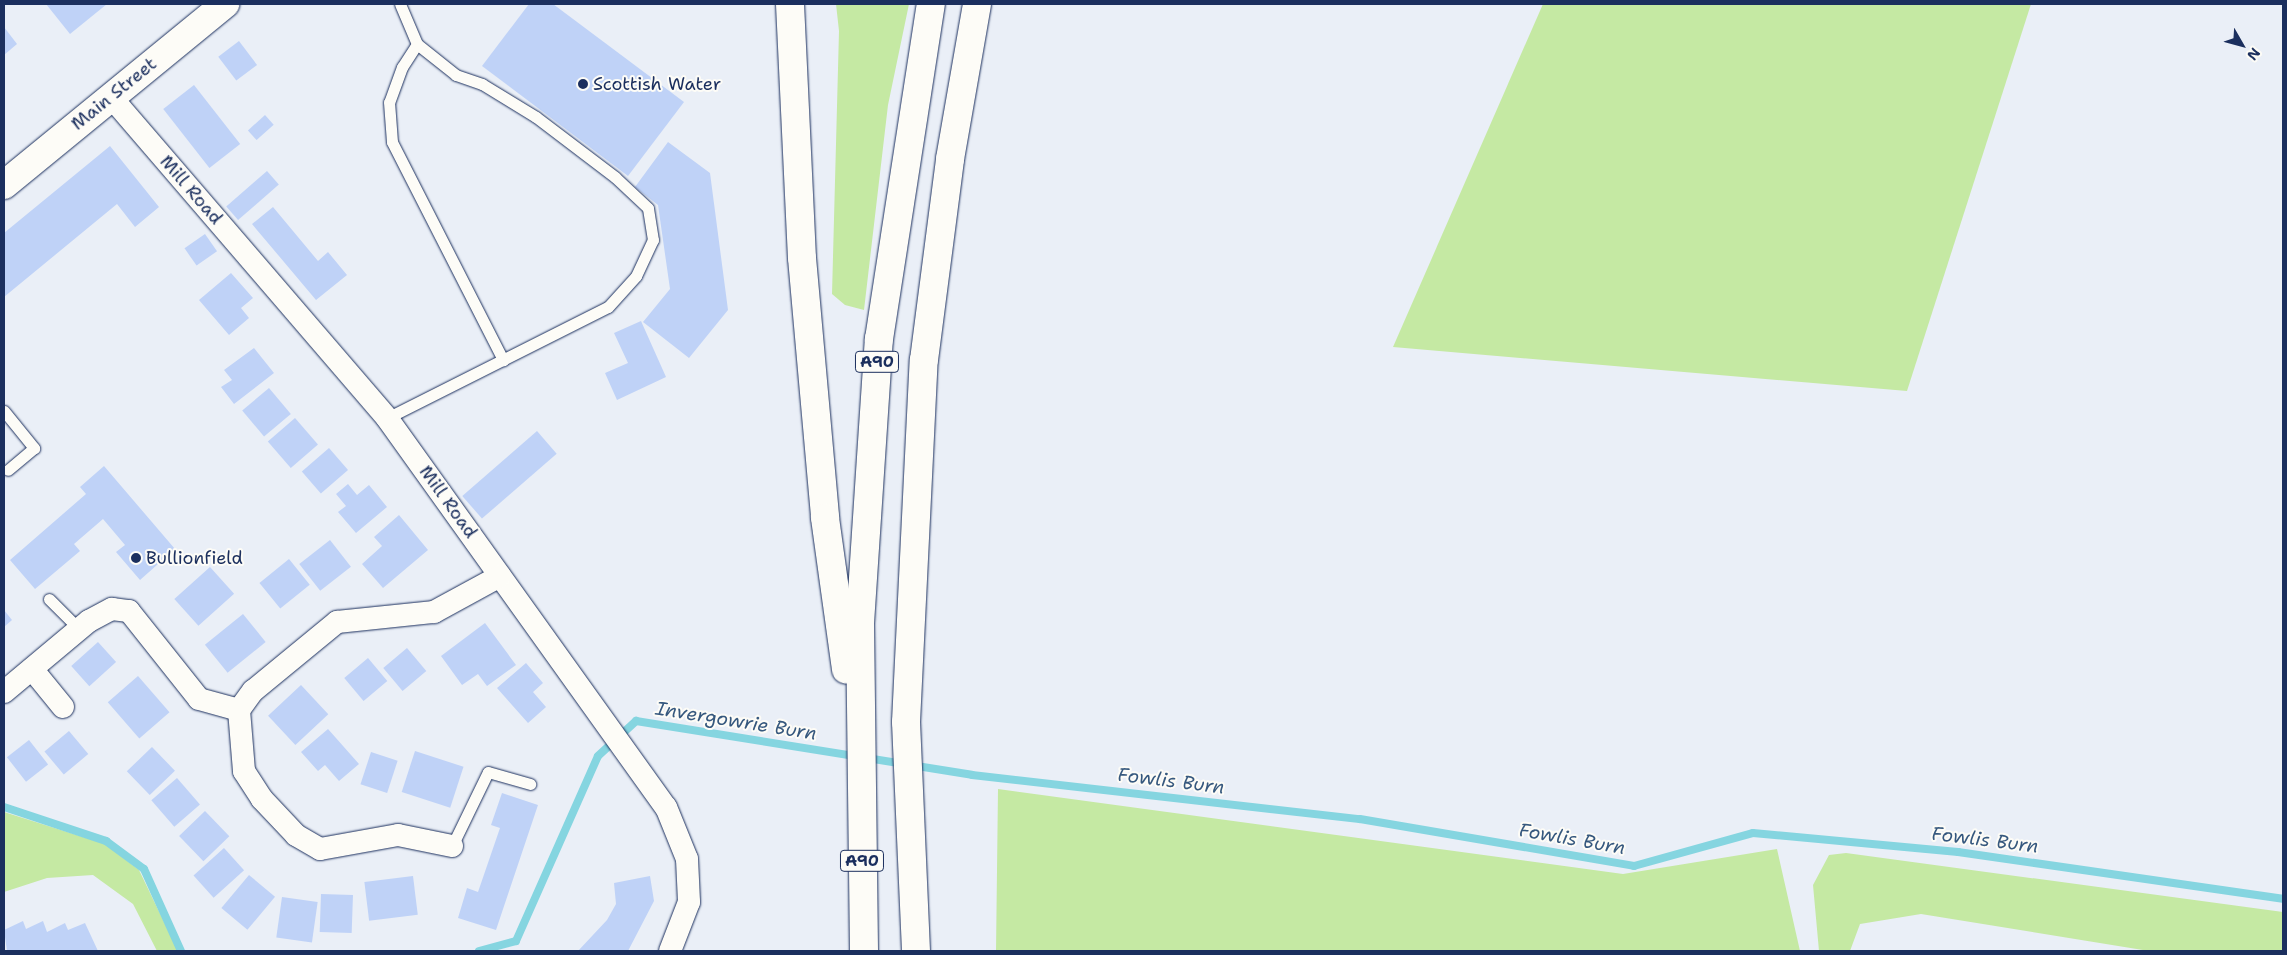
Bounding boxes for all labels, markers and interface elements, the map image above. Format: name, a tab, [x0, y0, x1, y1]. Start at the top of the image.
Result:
north arrow	[2217, 20, 2267, 70]
text: N	[2243, 44, 2264, 64]
street label: Main Street	[67, 53, 161, 135]
place label: Scottish Water	[593, 73, 721, 95]
marker: Scottish Water	[577, 78, 589, 90]
street label: Mill Road	[155, 151, 227, 229]
road number: A90	[854, 348, 900, 376]
street label: Mill Road	[414, 462, 482, 542]
place label: Bullionfield	[146, 547, 243, 569]
marker: Bullionfield	[130, 552, 142, 564]
water label: Invergowrie Burn	[654, 697, 818, 745]
water label: Fowlis Burn	[1116, 763, 1226, 799]
water label: Fowlis Burn	[1517, 818, 1627, 860]
water label: Fowlis Burn	[1930, 822, 2040, 858]
road number: A90	[840, 848, 884, 874]

